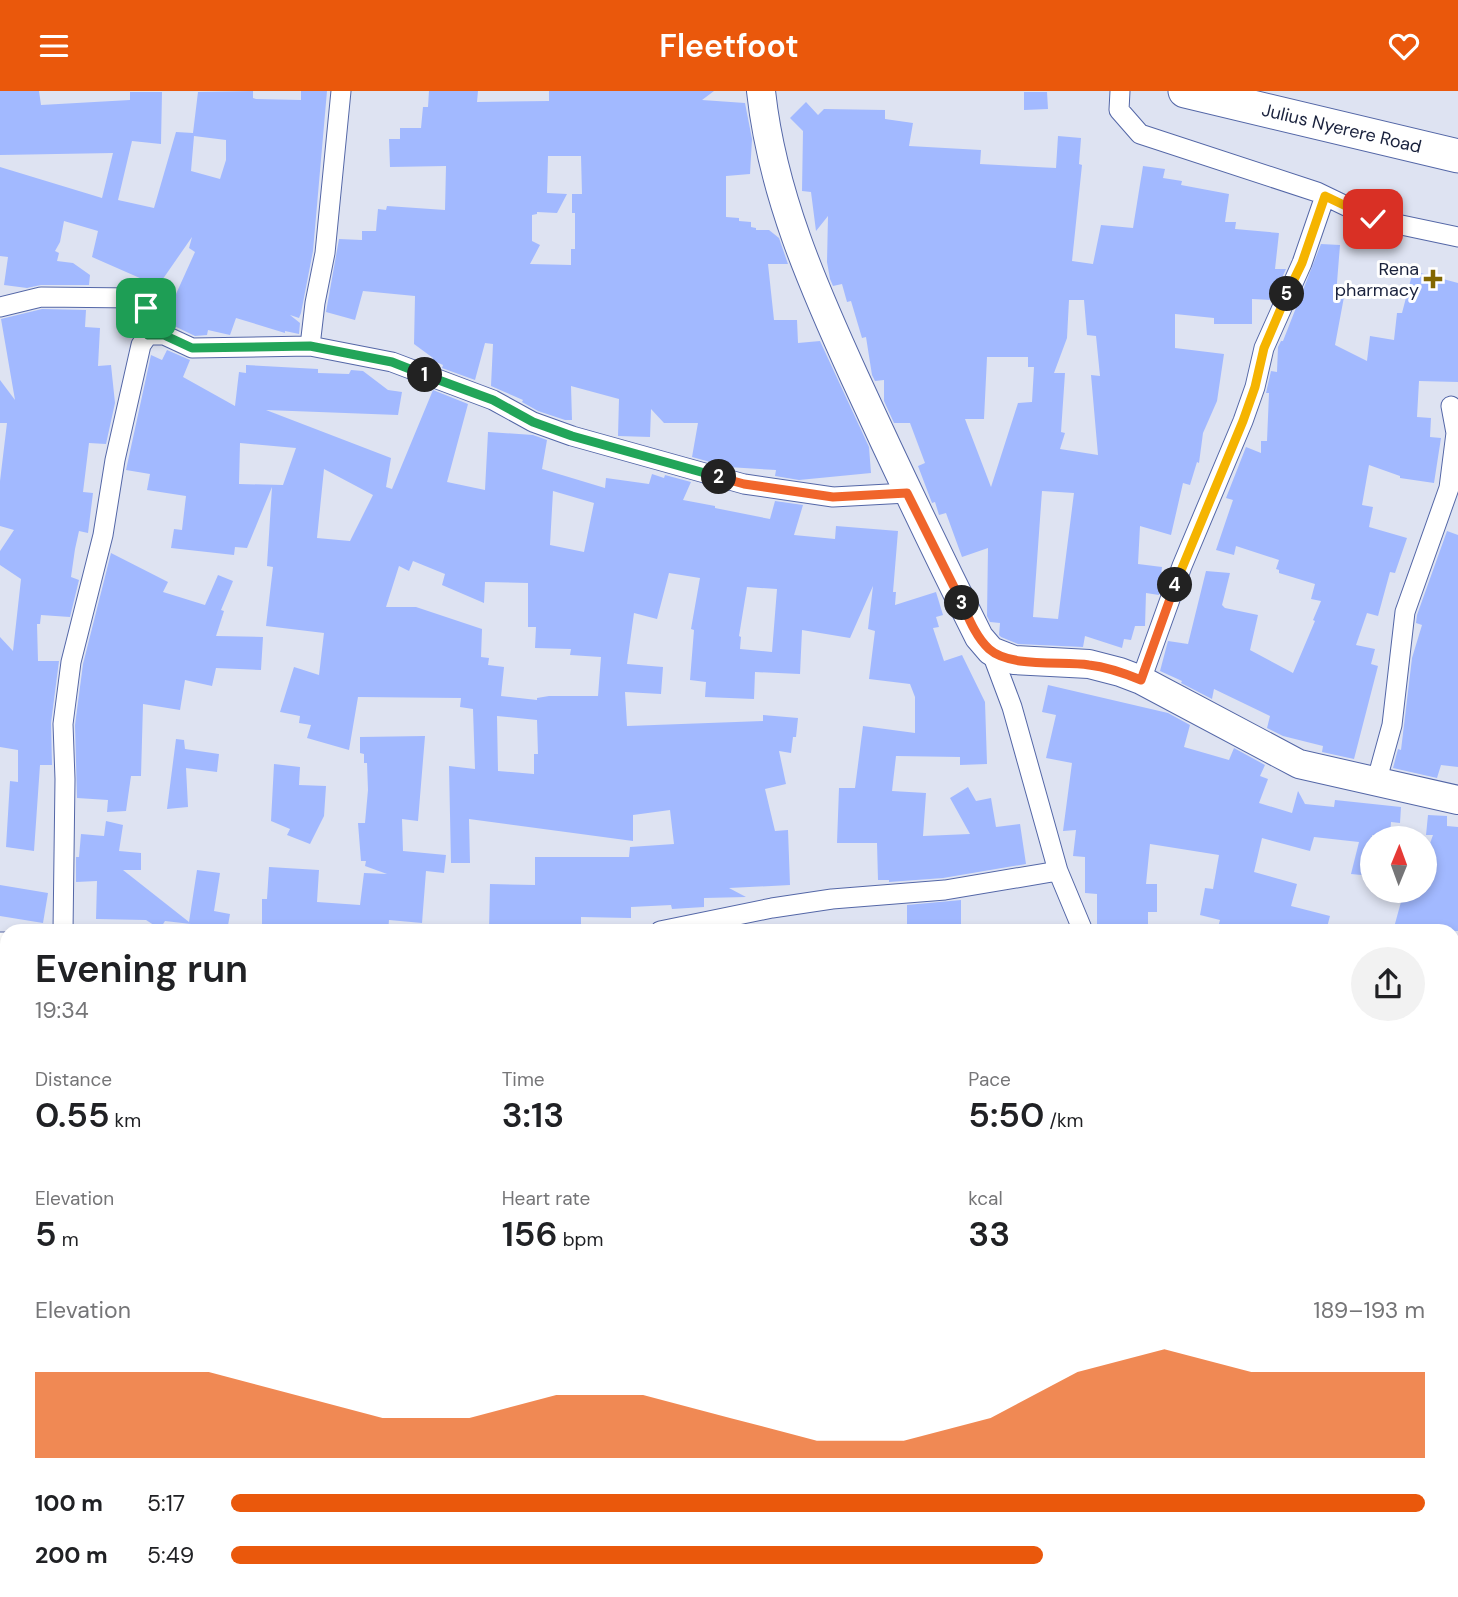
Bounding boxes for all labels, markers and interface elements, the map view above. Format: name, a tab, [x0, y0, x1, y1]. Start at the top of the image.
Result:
text: Fleetfoot	[659, 25, 799, 67]
icon: menu	[35, 27, 73, 65]
icon: heart	[1385, 27, 1423, 65]
street label: Julius Nyerere Road	[1259, 98, 1424, 159]
pin	[1343, 189, 1403, 249]
icon: check	[1354, 200, 1392, 238]
place label: Rena pharmacy	[1335, 257, 1419, 302]
marker: Rena pharmacy	[1425, 271, 1441, 287]
pin: 5	[1270, 277, 1304, 311]
pin	[116, 278, 176, 338]
text: 5	[1281, 281, 1292, 306]
icon: arrive	[127, 289, 165, 327]
pin: 1	[408, 357, 442, 393]
text: 1	[421, 362, 428, 387]
pin: 2	[702, 459, 736, 495]
text: 2	[713, 464, 724, 489]
pin: 4	[1158, 567, 1192, 603]
text: 4	[1168, 572, 1181, 597]
pin: 3	[944, 585, 979, 621]
text: 3	[956, 590, 967, 615]
north arrow	[1360, 826, 1437, 903]
map controls	[1360, 826, 1437, 903]
text: Evening run	[35, 944, 248, 994]
button: share	[1351, 947, 1425, 1021]
text: 19:34	[35, 995, 89, 1025]
text: Distance	[35, 1067, 112, 1092]
text: Time	[502, 1067, 545, 1092]
text: Pace	[968, 1067, 1011, 1092]
text: 0.55	[35, 1092, 110, 1138]
text: 3:13	[502, 1092, 564, 1138]
text: 5:50	[968, 1092, 1044, 1138]
text: km	[110, 1108, 141, 1133]
text: /km	[1044, 1108, 1083, 1133]
text: Elevation	[35, 1186, 114, 1211]
text: Heart rate	[502, 1186, 590, 1211]
text: kcal	[968, 1186, 1003, 1211]
text: 5	[35, 1211, 57, 1257]
text: 156	[502, 1211, 558, 1257]
text: 33	[968, 1211, 1010, 1257]
text: m	[57, 1227, 79, 1252]
text: bpm	[558, 1227, 603, 1252]
text: Elevation	[35, 1295, 131, 1325]
text: 189–193 m	[1313, 1295, 1425, 1325]
text: 100 m	[35, 1488, 103, 1518]
text: 5:17	[147, 1488, 185, 1518]
text: 200 m	[35, 1540, 108, 1570]
text: 5:49	[147, 1540, 194, 1570]

